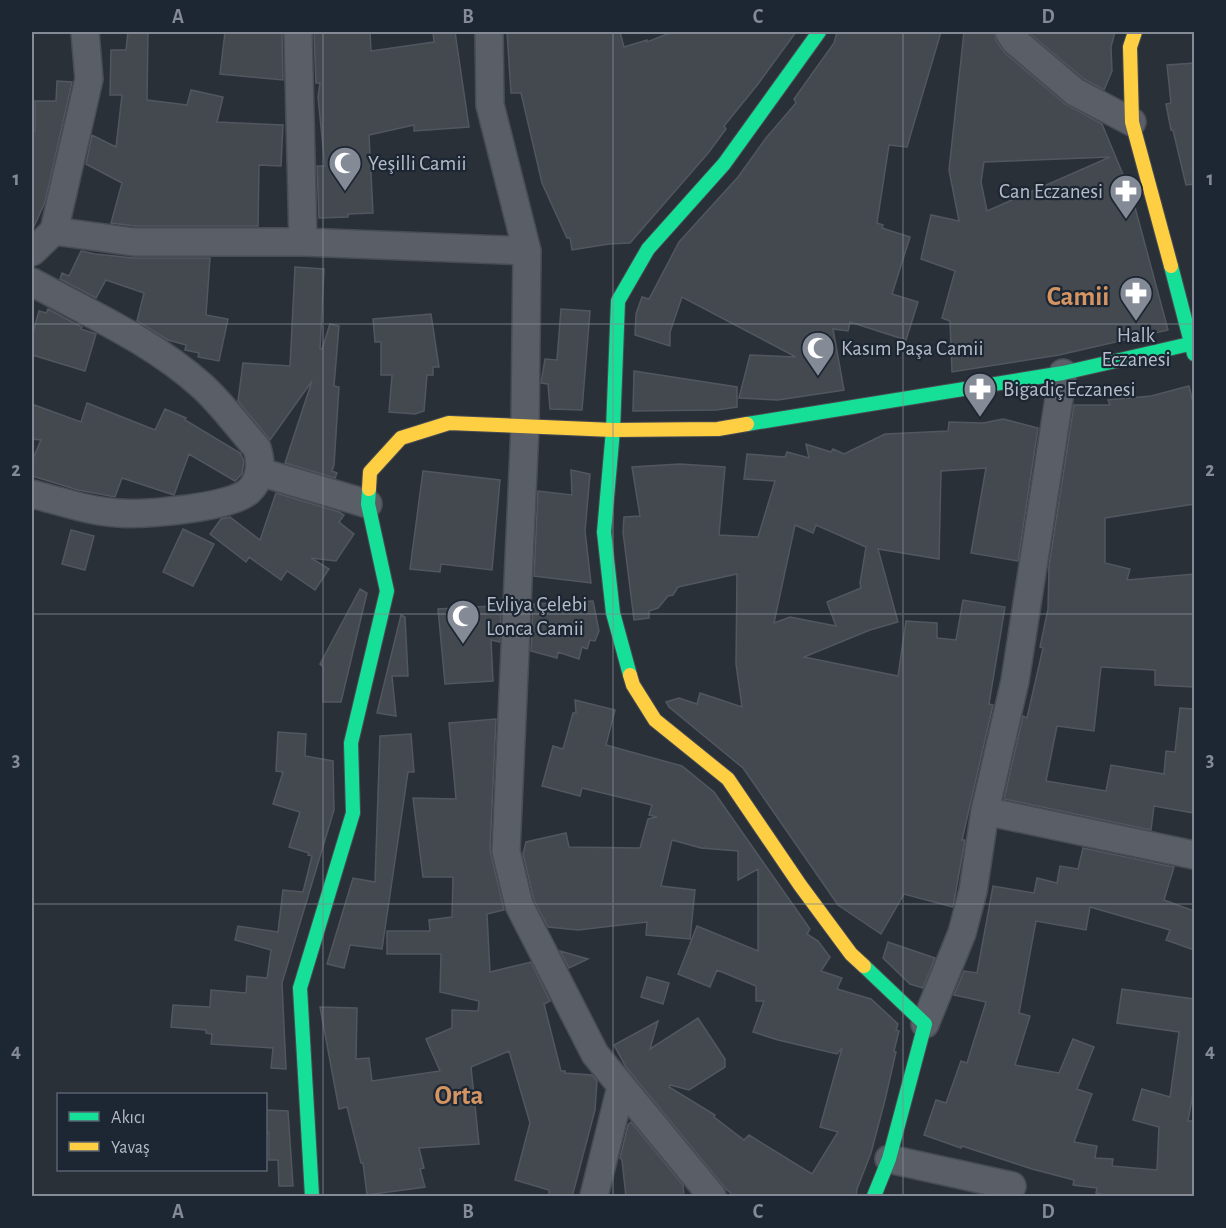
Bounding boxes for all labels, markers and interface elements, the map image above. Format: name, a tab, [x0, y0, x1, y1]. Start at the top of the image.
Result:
text: A	[172, 7, 184, 27]
text: B	[462, 7, 474, 27]
text: C	[753, 7, 764, 27]
text: D	[1041, 7, 1055, 27]
mosque icon: Yeşilli Camii	[327, 145, 363, 192]
place label: Yeşilli Camii	[368, 153, 467, 174]
text: 1	[12, 169, 20, 189]
text: 1	[1206, 169, 1214, 189]
pharmacy icon: Can Eczanesi	[1108, 173, 1144, 220]
place label: Can Eczanesi	[999, 181, 1103, 202]
pharmacy icon: Halk Eczanesi	[1118, 275, 1154, 322]
district label: Camii	[1047, 283, 1109, 310]
place label: Halk Eczanesi	[1101, 325, 1171, 370]
mosque icon: Kasım Paşa Camii	[800, 330, 836, 377]
place label: Kasım Paşa Camii	[841, 338, 984, 359]
pharmacy icon: Bigadiç Eczanesi	[962, 371, 998, 418]
place label: Bigadiç Eczanesi	[1003, 379, 1136, 400]
text: 2	[11, 460, 21, 480]
text: 2	[1205, 460, 1215, 480]
place label: Evliya Çelebi Lonca Camii	[486, 594, 587, 639]
mosque icon: Evliya Çelebi Lonca Camii	[445, 598, 481, 645]
text: 3	[12, 750, 20, 770]
text: 3	[1206, 750, 1214, 770]
text: 4	[11, 1041, 21, 1061]
text: 4	[1205, 1041, 1215, 1061]
district label: Orta	[435, 1082, 483, 1109]
legend	[57, 1093, 267, 1171]
text: Akıcı	[111, 1109, 145, 1127]
text: Yavaş	[111, 1139, 150, 1157]
text: A	[172, 1202, 184, 1222]
text: B	[462, 1202, 474, 1222]
text: C	[753, 1202, 764, 1222]
text: D	[1041, 1202, 1055, 1222]

